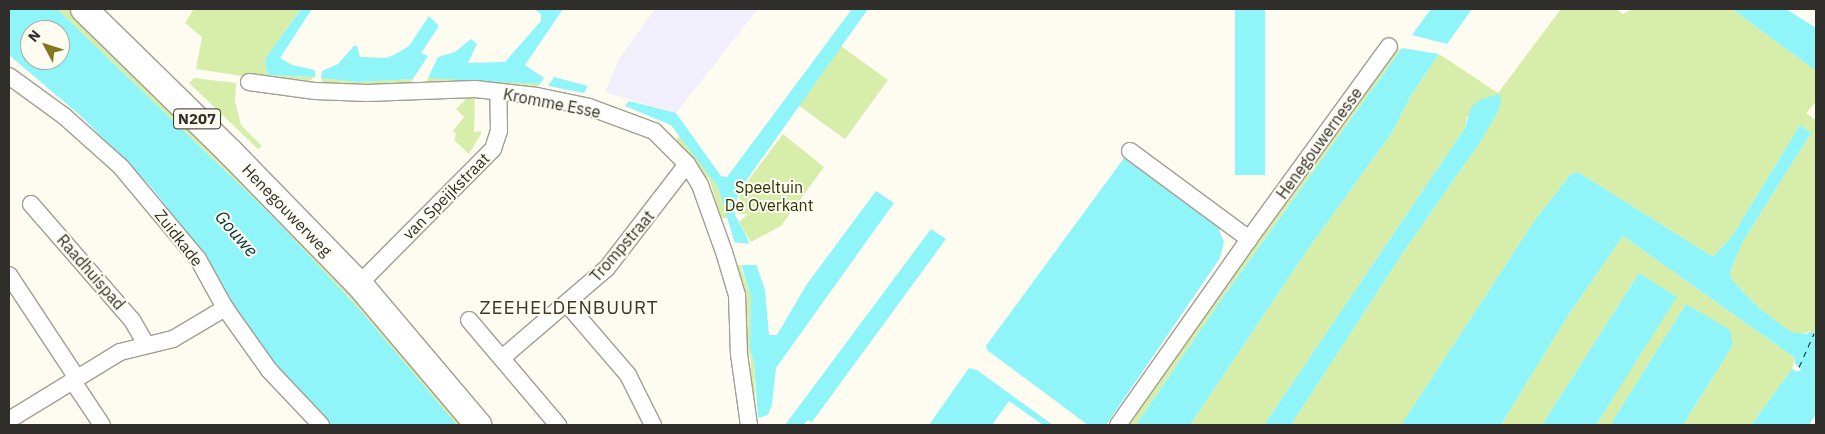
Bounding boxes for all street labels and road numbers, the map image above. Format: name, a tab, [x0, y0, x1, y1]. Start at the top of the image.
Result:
street label: Henegouwernesse	[1272, 83, 1366, 203]
street label: Kromme Esse	[502, 84, 602, 122]
road number: N207	[172, 106, 222, 132]
street label: van Speijkstraat	[399, 149, 493, 243]
street label: Henegouwerweg	[238, 160, 336, 260]
street label: Zuidkade	[151, 206, 207, 270]
street label: Trompstraat	[586, 206, 658, 286]
street label: Raadhuispad	[53, 230, 129, 314]

